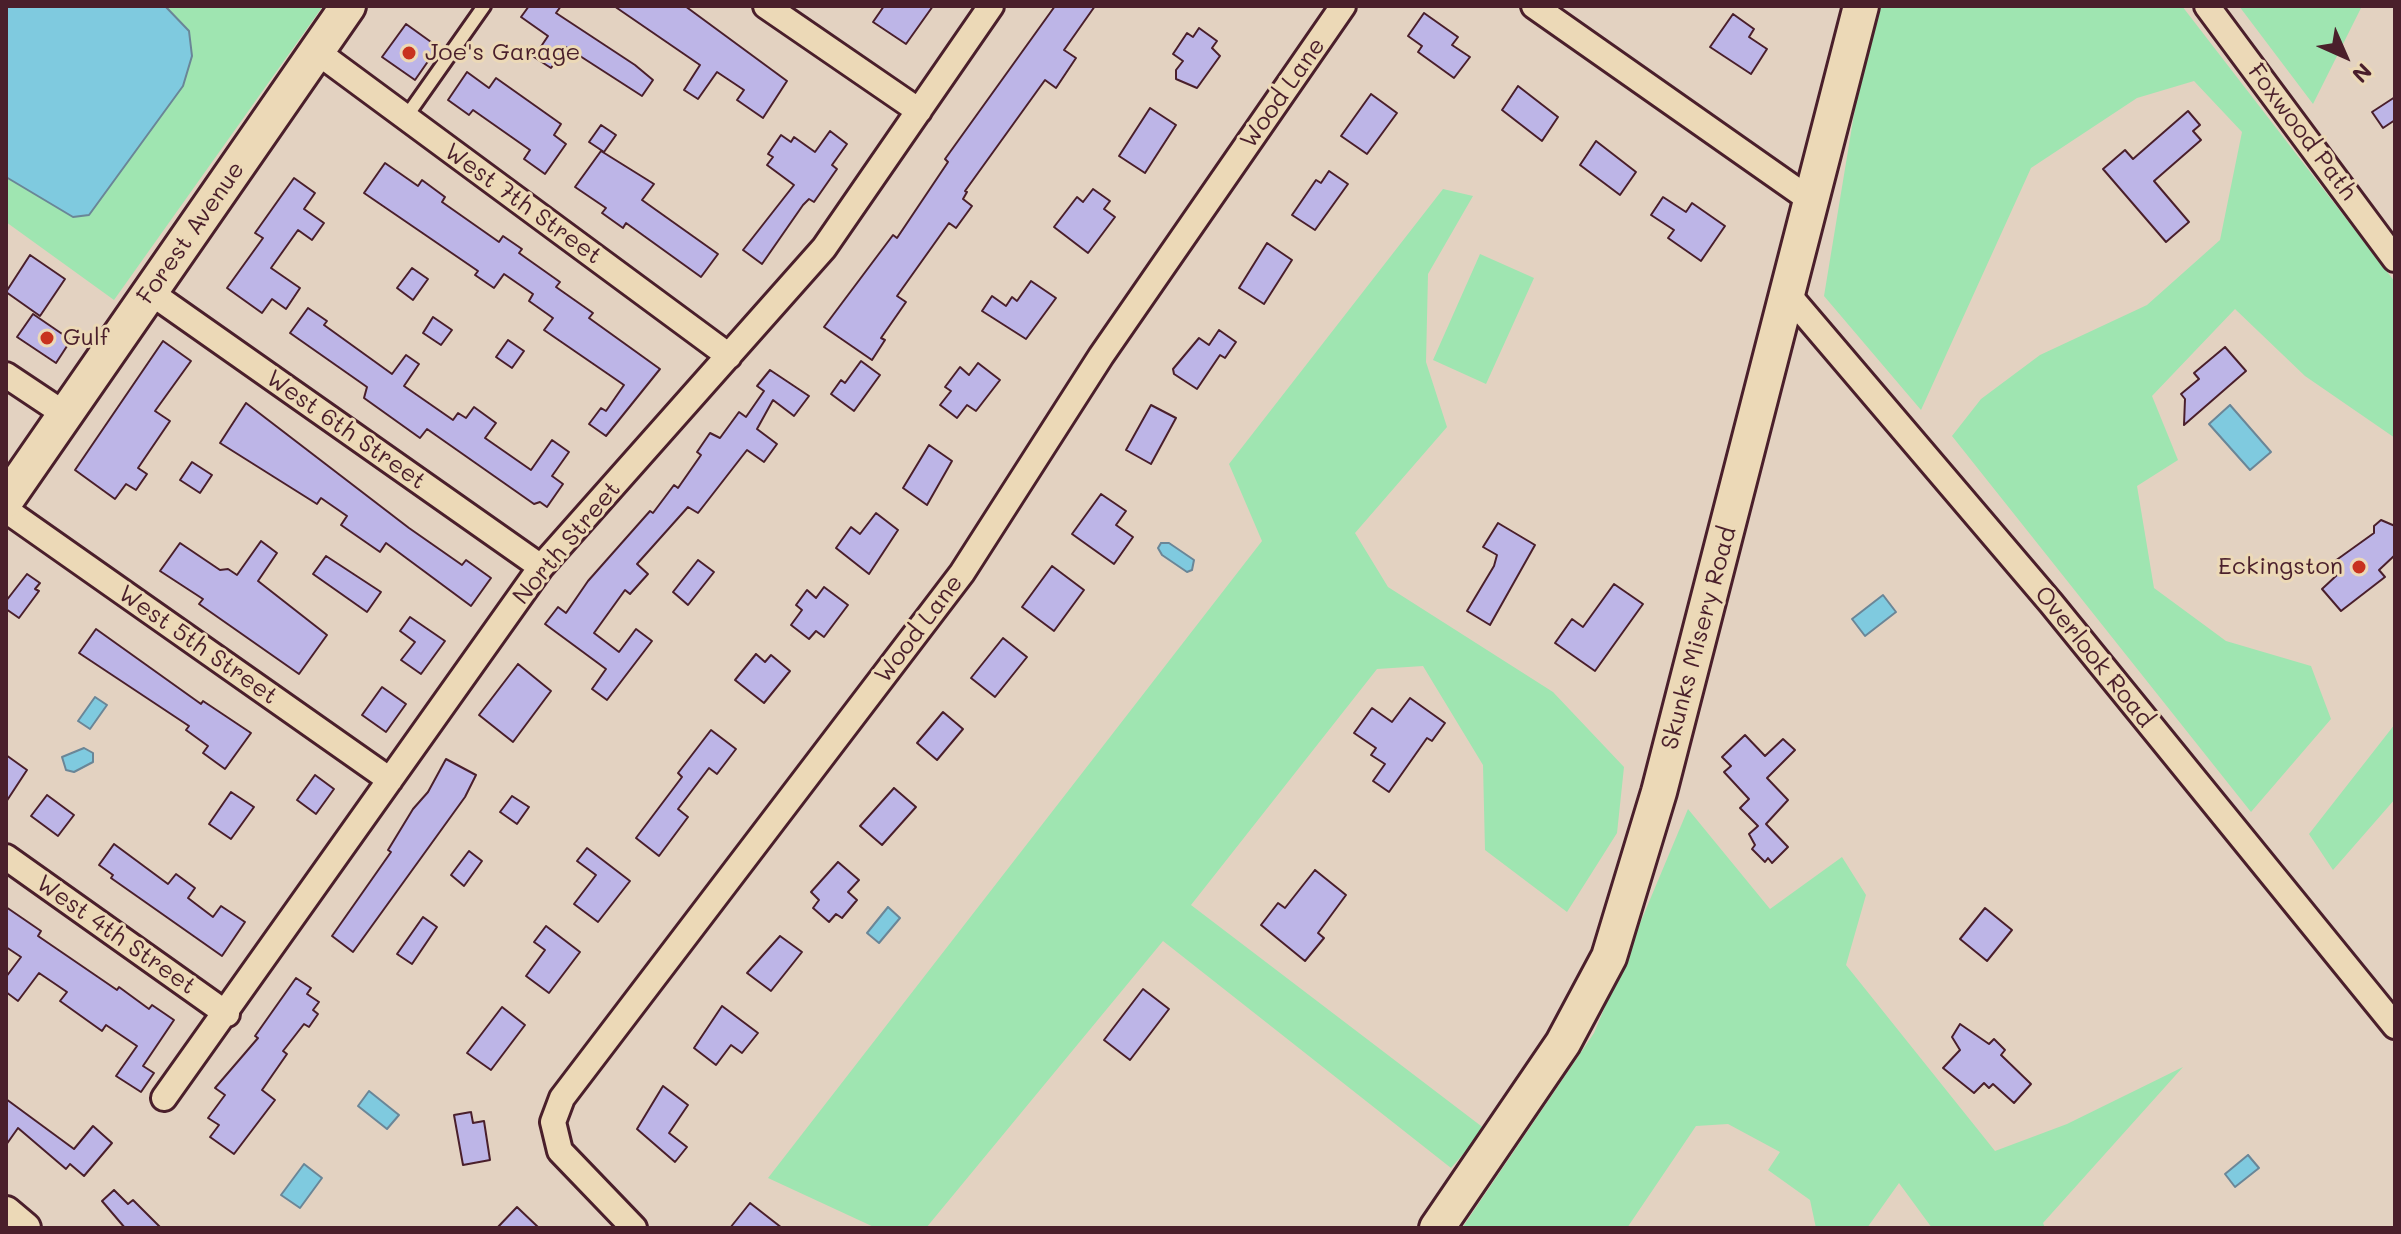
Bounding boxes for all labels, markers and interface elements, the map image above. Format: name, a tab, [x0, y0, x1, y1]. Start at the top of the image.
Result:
north arrow	[2305, 16, 2385, 96]
street label: Wood Lane	[1234, 32, 1332, 154]
place label: Joe's Garage	[425, 39, 580, 67]
marker: Joe's Garage	[400, 44, 418, 62]
text: N	[2346, 57, 2378, 89]
street label: Foxwood Path	[2241, 58, 2363, 206]
street label: West 7th Street	[439, 137, 607, 271]
street label: Forest Avenue	[131, 156, 251, 310]
place label: Gulf	[63, 324, 109, 352]
marker: Gulf	[38, 329, 56, 347]
street label: West 6th Street	[261, 364, 431, 496]
street label: North Street	[507, 475, 627, 611]
street label: Skunks Misery Road	[1655, 523, 1743, 753]
place label: Eckingston	[2218, 553, 2343, 581]
marker: Eckingston	[2350, 558, 2368, 576]
street label: Wood Lane	[869, 569, 969, 689]
street label: West 5th Street	[113, 579, 283, 711]
street label: Overlook Road	[2028, 581, 2160, 733]
street label: West 4th Street	[31, 869, 201, 1001]

